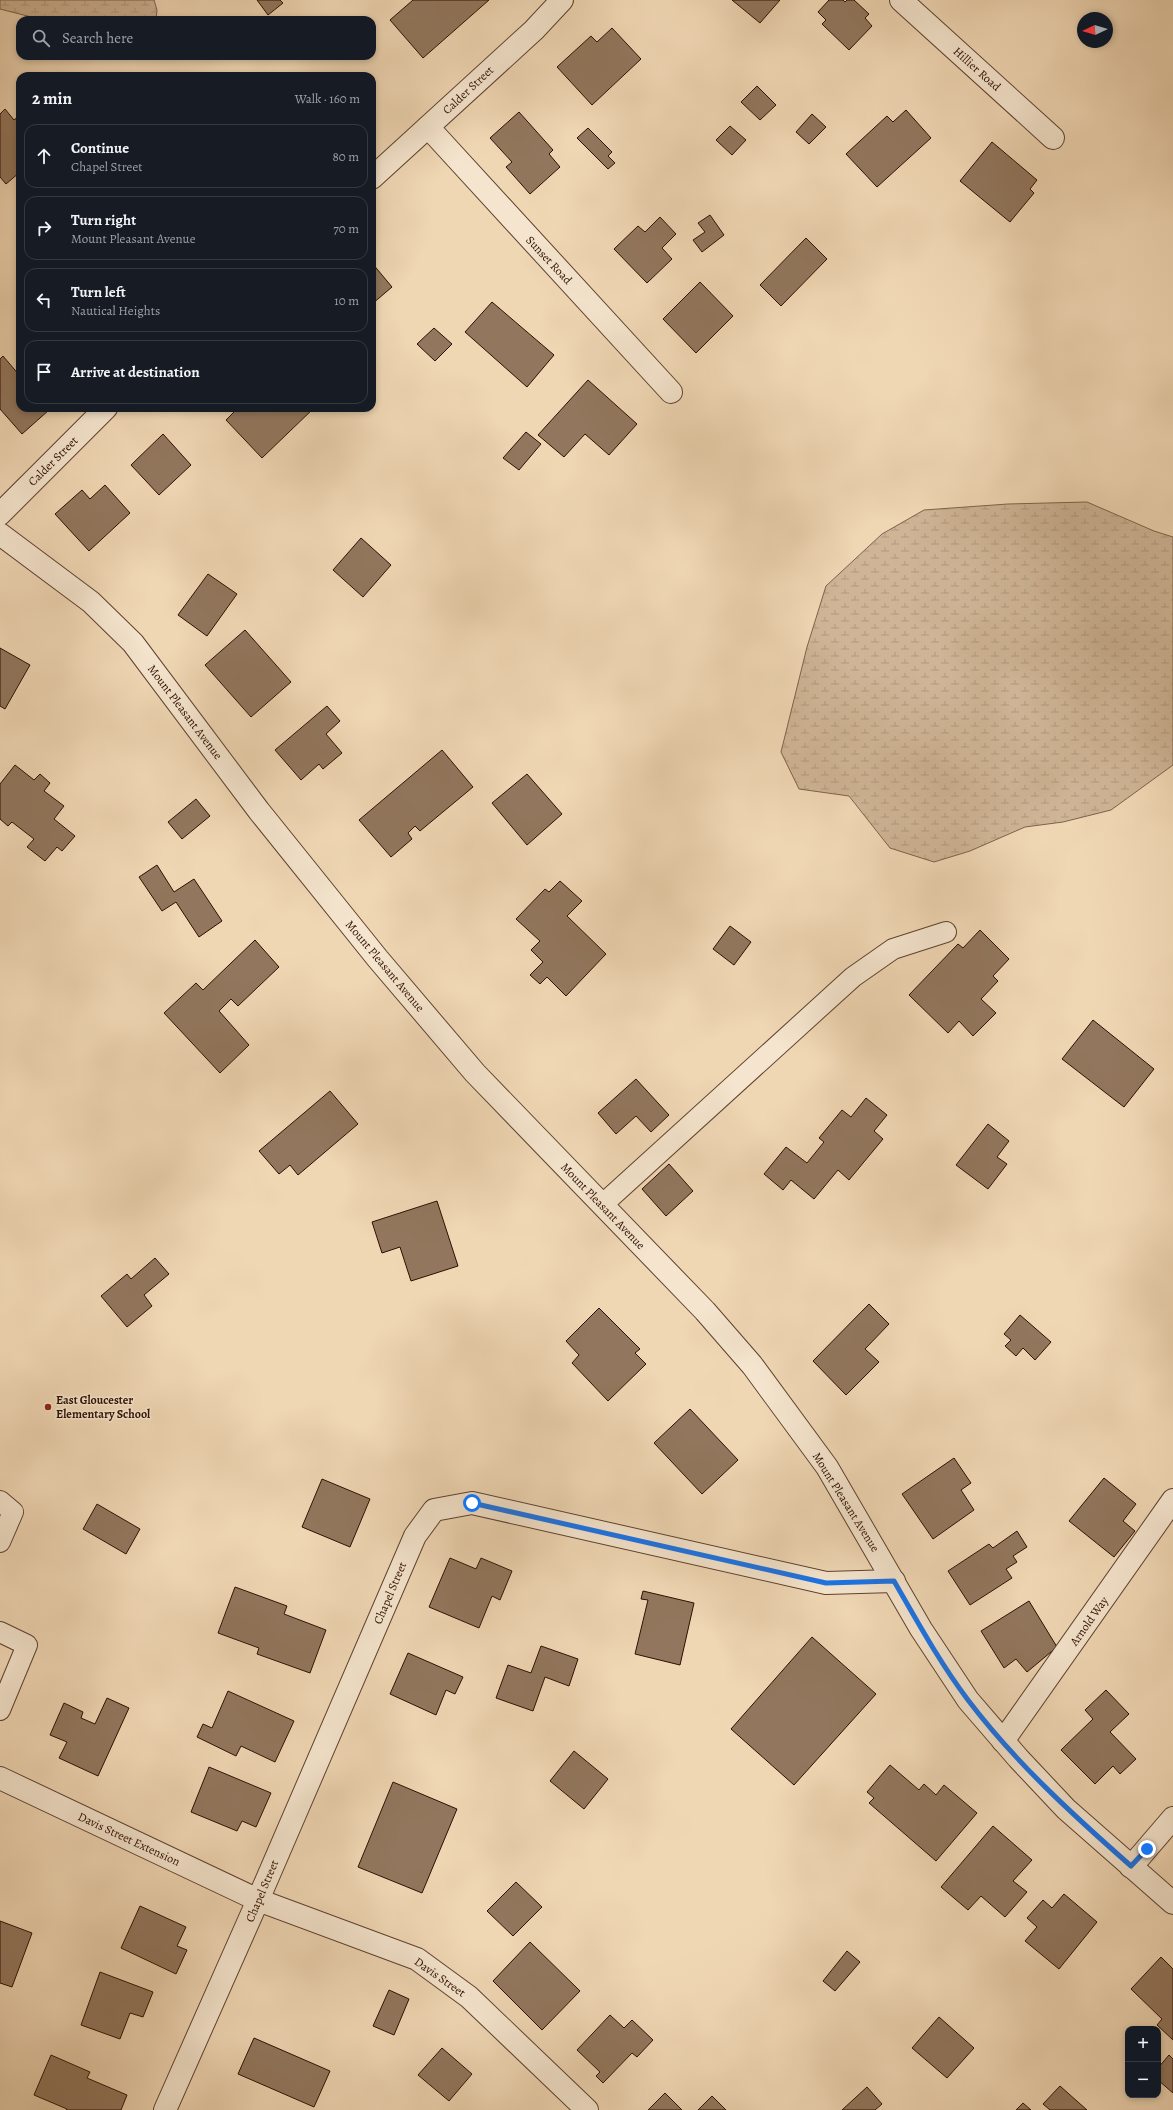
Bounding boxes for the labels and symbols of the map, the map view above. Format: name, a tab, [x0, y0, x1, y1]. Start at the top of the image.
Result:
north arrow	[1077, 12, 1113, 48]
street label: Hillier Road	[950, 43, 1005, 95]
street label: Calder Street	[439, 62, 497, 118]
street label: Sunset Road	[522, 232, 576, 288]
street label: Calder Street	[25, 433, 81, 489]
street label: Mount Pleasant Avenue	[144, 661, 226, 763]
street label: Mount Pleasant Avenue	[342, 917, 428, 1015]
street label: Mount Pleasant Avenue	[557, 1159, 649, 1253]
place label: East Gloucester Elementary School	[56, 1392, 151, 1422]
marker: East Gloucester Elementary School	[43, 1402, 53, 1412]
street label: Mount Pleasant Avenue	[809, 1449, 883, 1555]
route start	[463, 1494, 481, 1512]
street label: Chapel Street	[370, 1559, 410, 1627]
street label: Arnold Way	[1066, 1593, 1112, 1650]
street label: Davis Street Extension	[75, 1808, 183, 1870]
route end	[1138, 1840, 1156, 1858]
street label: Chapel Street	[242, 1857, 282, 1925]
street label: Davis Street	[411, 1953, 469, 2001]

